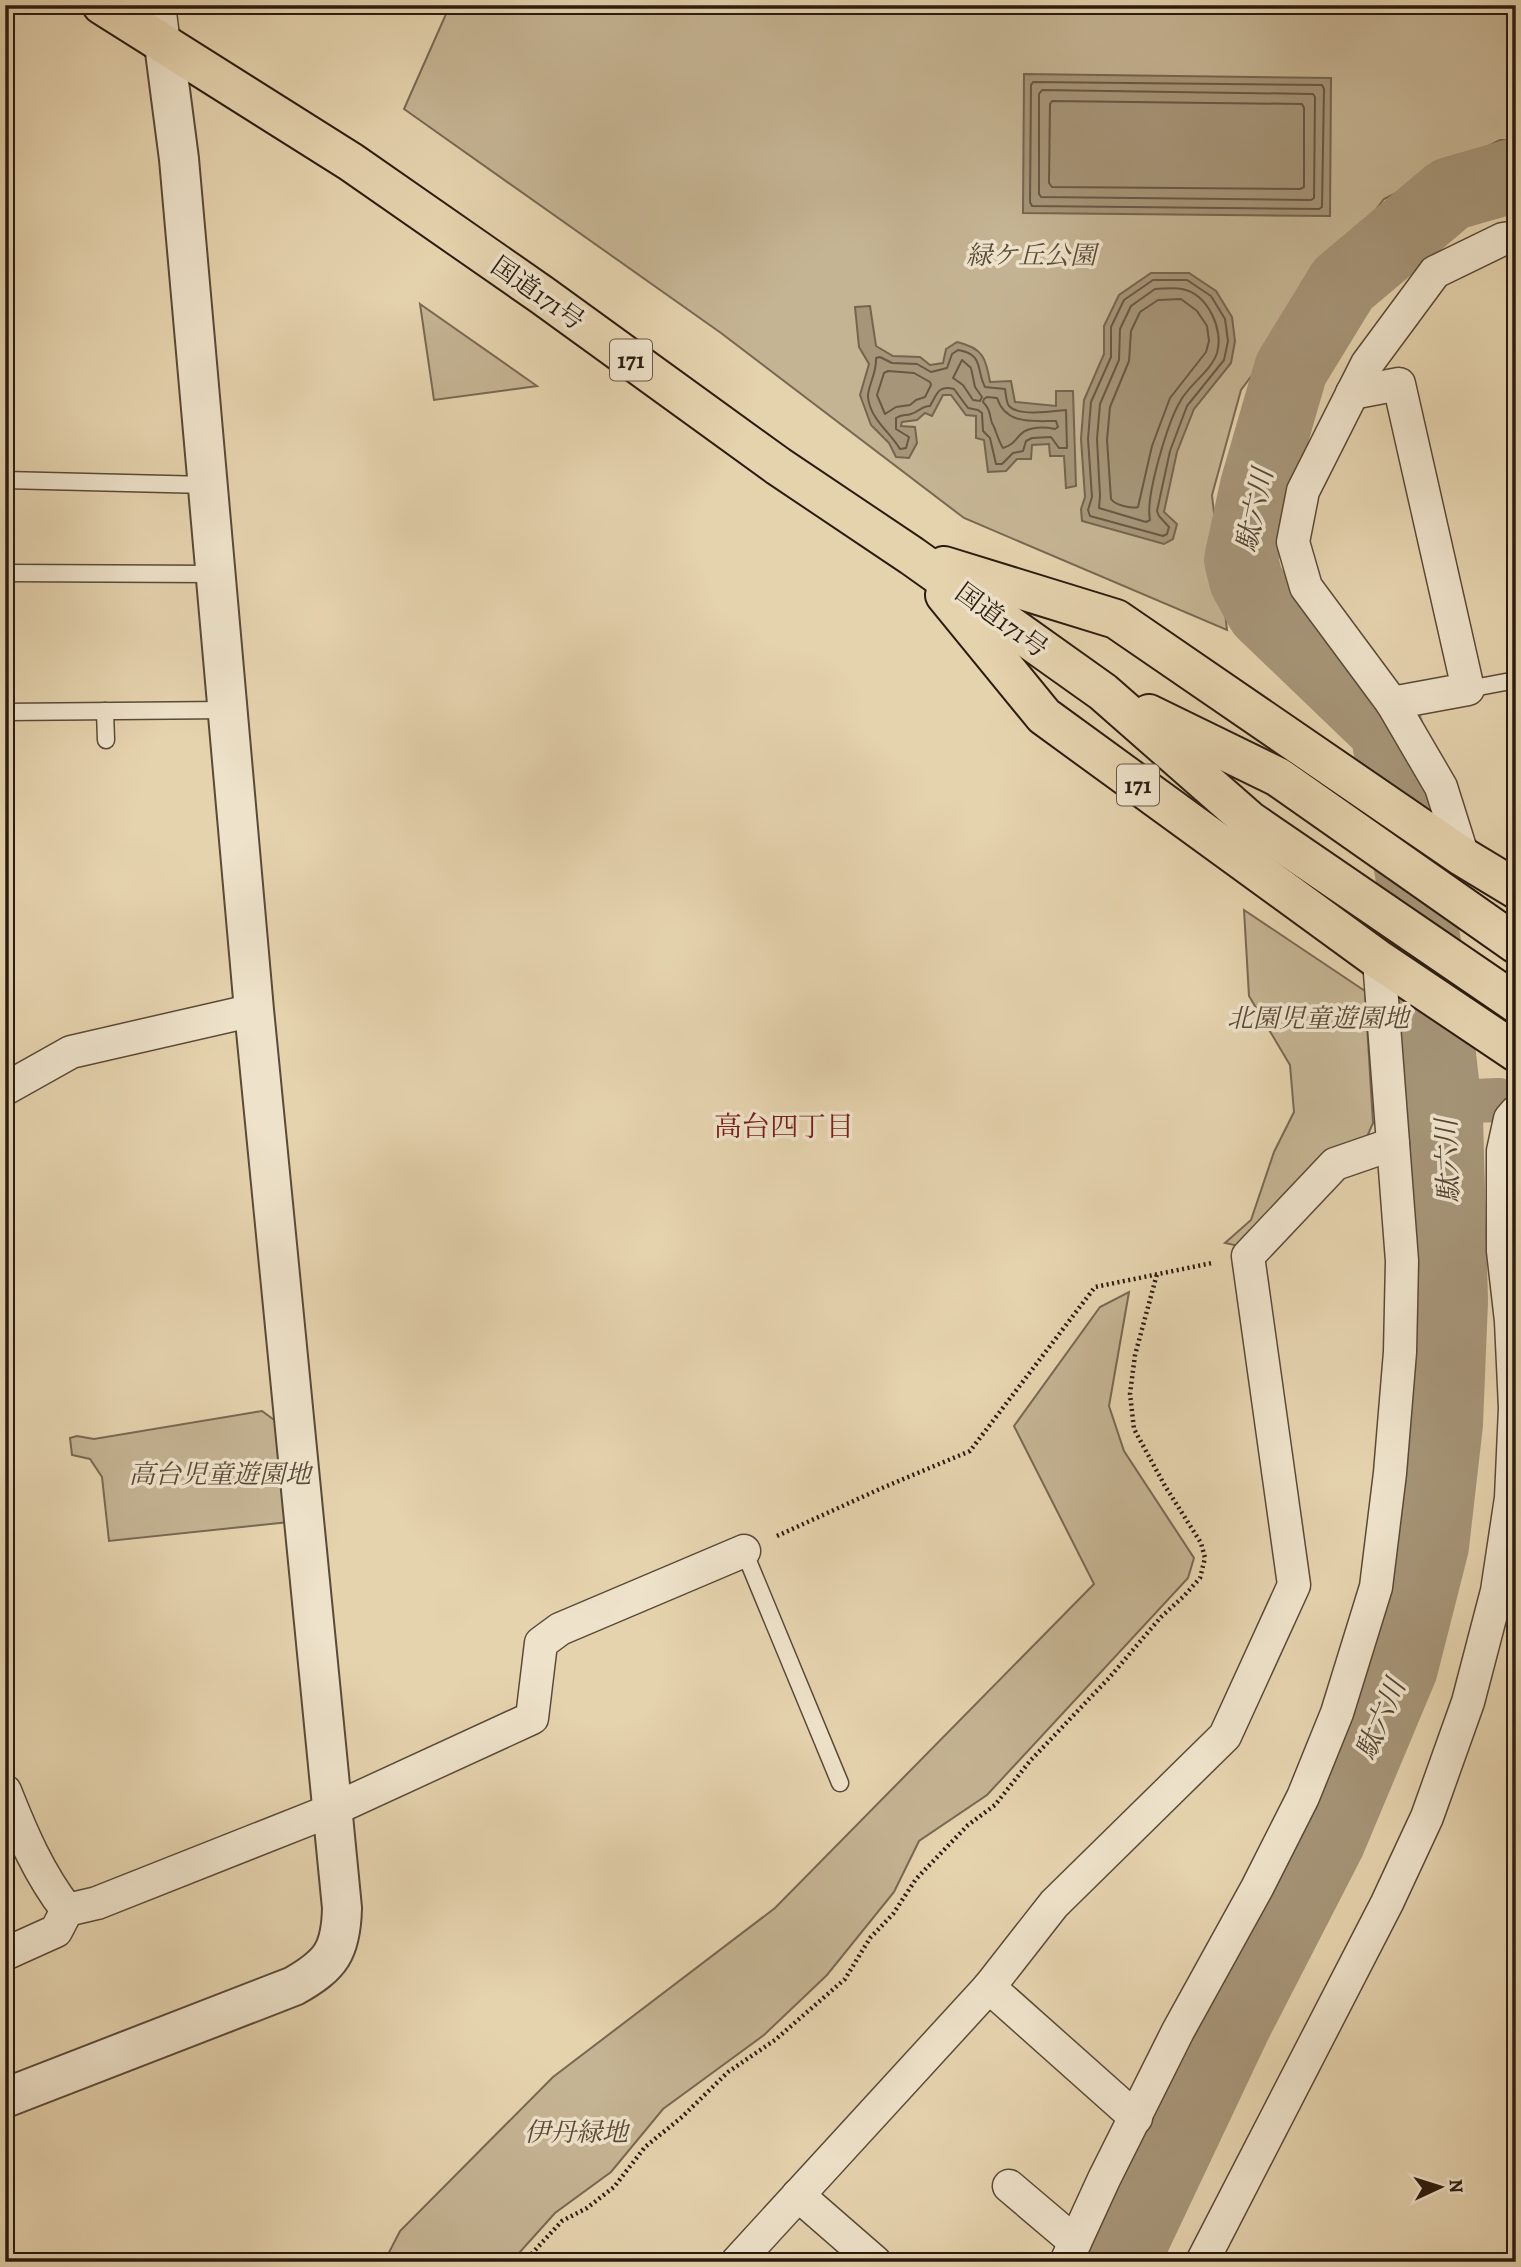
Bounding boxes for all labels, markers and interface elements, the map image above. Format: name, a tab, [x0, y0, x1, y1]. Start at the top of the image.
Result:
park label: 緑ケ丘公園	[966, 238, 1100, 273]
street label: 国道171号	[484, 248, 591, 338]
road number: 171	[610, 340, 652, 380]
water label: 駄六川	[1228, 462, 1283, 555]
street label: 国道171号	[948, 575, 1055, 666]
road number: 171	[1117, 764, 1159, 806]
park label: 北園児童遊園地	[1227, 1001, 1412, 1036]
district label: 高台四丁目	[714, 1108, 854, 1146]
water label: 駄六川	[1427, 1115, 1468, 1204]
park label: 高台児童遊園地	[129, 1457, 314, 1492]
water label: 駄六川	[1347, 1671, 1416, 1765]
park label: 伊丹緑地	[524, 2115, 631, 2150]
north arrow	[1406, 2152, 1476, 2222]
text: N	[1443, 2178, 1469, 2194]

